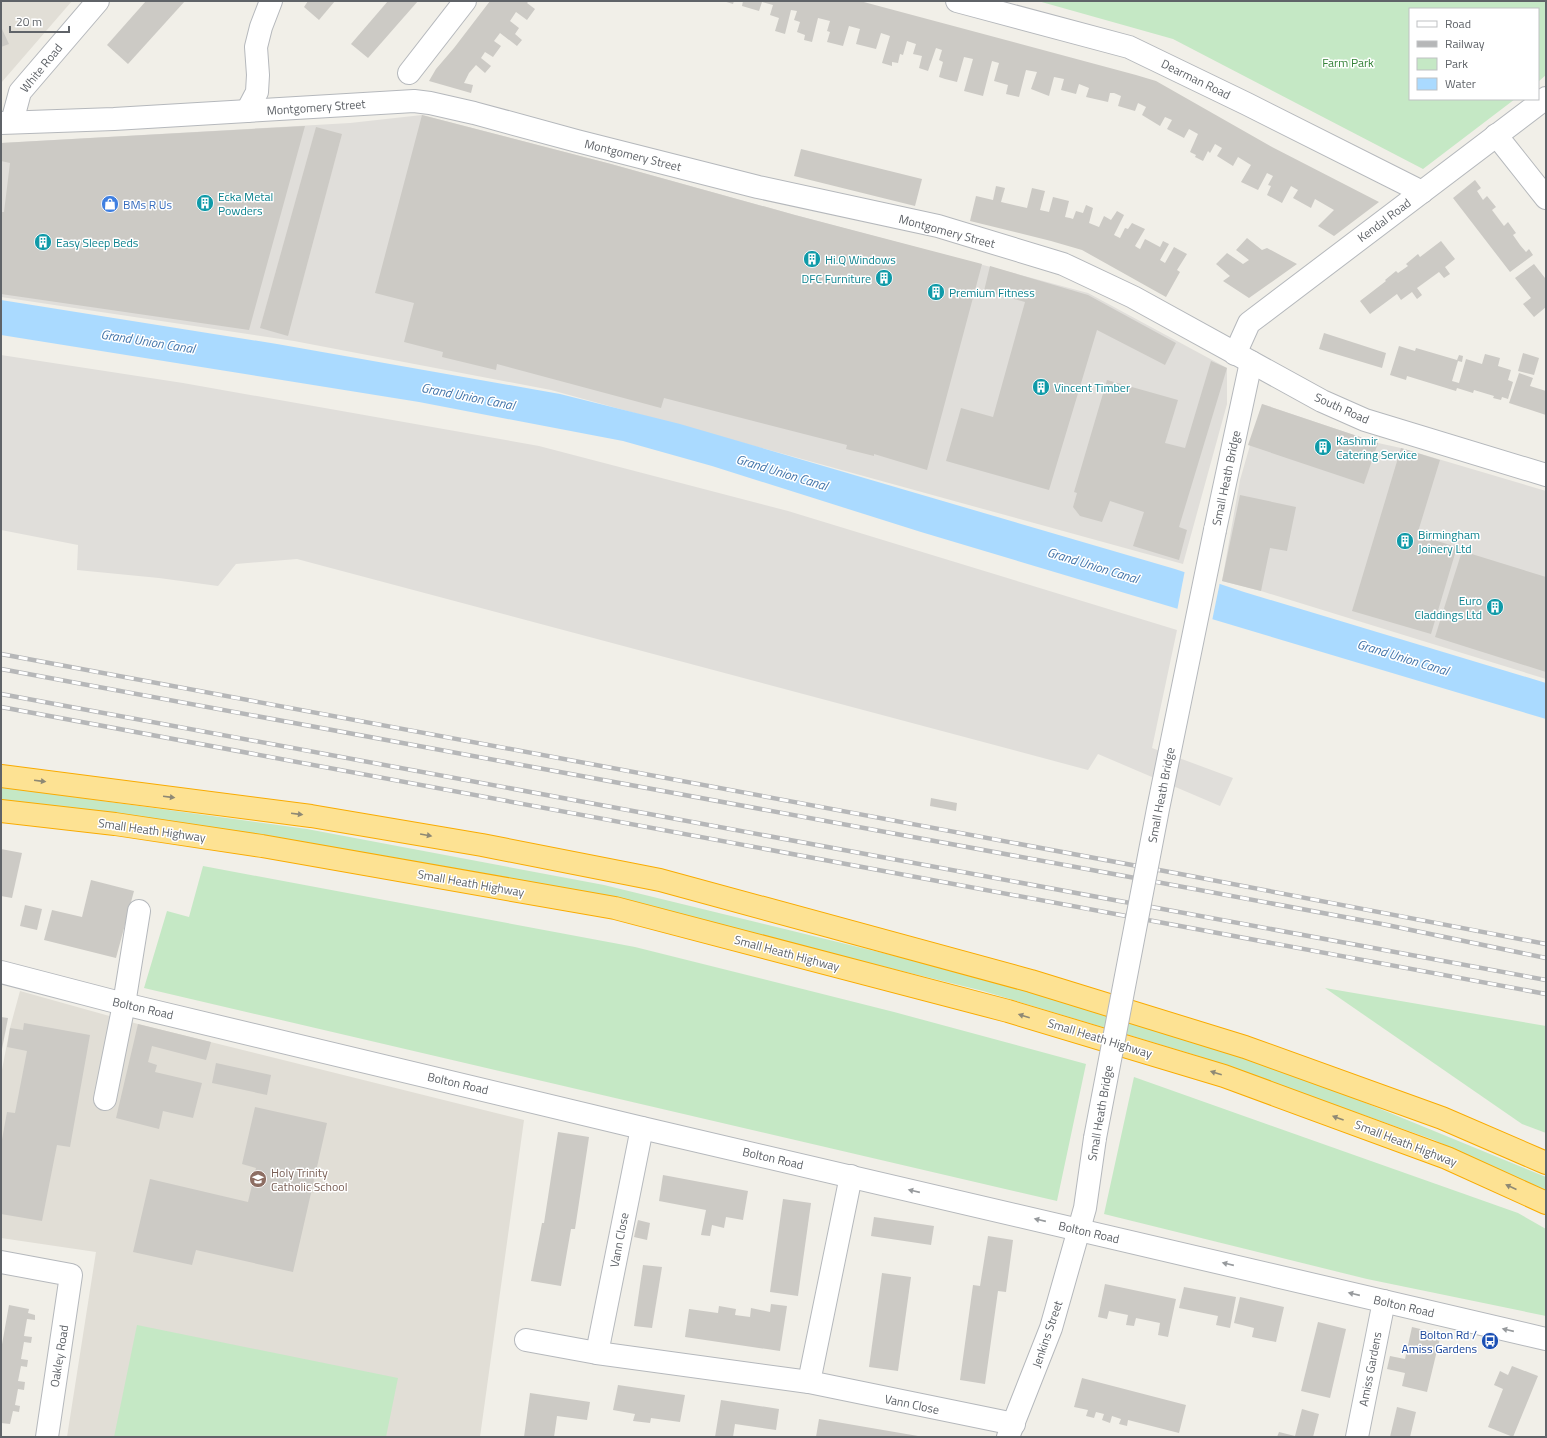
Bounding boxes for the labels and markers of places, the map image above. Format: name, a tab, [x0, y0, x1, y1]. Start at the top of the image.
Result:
place label: Ecka Metal Powders	[218, 187, 273, 220]
building icon: Ecka Metal Powders	[195, 193, 215, 213]
shop icon: BMs R Us	[100, 194, 120, 214]
place label: BMs R Us	[123, 195, 172, 214]
building icon: Easy Sleep Beds	[33, 232, 53, 252]
place label: Easy Sleep Beds	[56, 233, 139, 252]
building icon: Hi.Q Windows	[802, 249, 822, 269]
place label: Hi.Q Windows	[825, 250, 896, 269]
building icon: DFC Furniture	[874, 268, 894, 288]
place label: DFC Furniture	[802, 269, 871, 288]
building icon: Premium Fitness	[926, 282, 946, 302]
place label: Premium Fitness	[949, 283, 1035, 302]
building icon: Vincent Timber	[1031, 377, 1051, 397]
place label: Vincent Timber	[1054, 378, 1130, 397]
place label: Kashmir Catering Service	[1336, 431, 1417, 464]
building icon: Kashmir Catering Service	[1313, 437, 1333, 457]
place label: Birmingham Joinery Ltd	[1418, 525, 1480, 558]
building icon: Birmingham Joinery Ltd	[1395, 531, 1415, 551]
place label: Euro Claddings Ltd	[1414, 591, 1482, 624]
building icon: Euro Claddings Ltd	[1485, 597, 1505, 617]
place label: Holy Trinity Catholic School	[271, 1163, 347, 1196]
school or university icon: Holy Trinity Catholic School	[248, 1169, 268, 1189]
place label: Bolton Rd / Amiss Gardens	[1402, 1325, 1477, 1358]
bus stop icon: Bolton Rd / Amiss Gardens	[1480, 1331, 1500, 1351]

